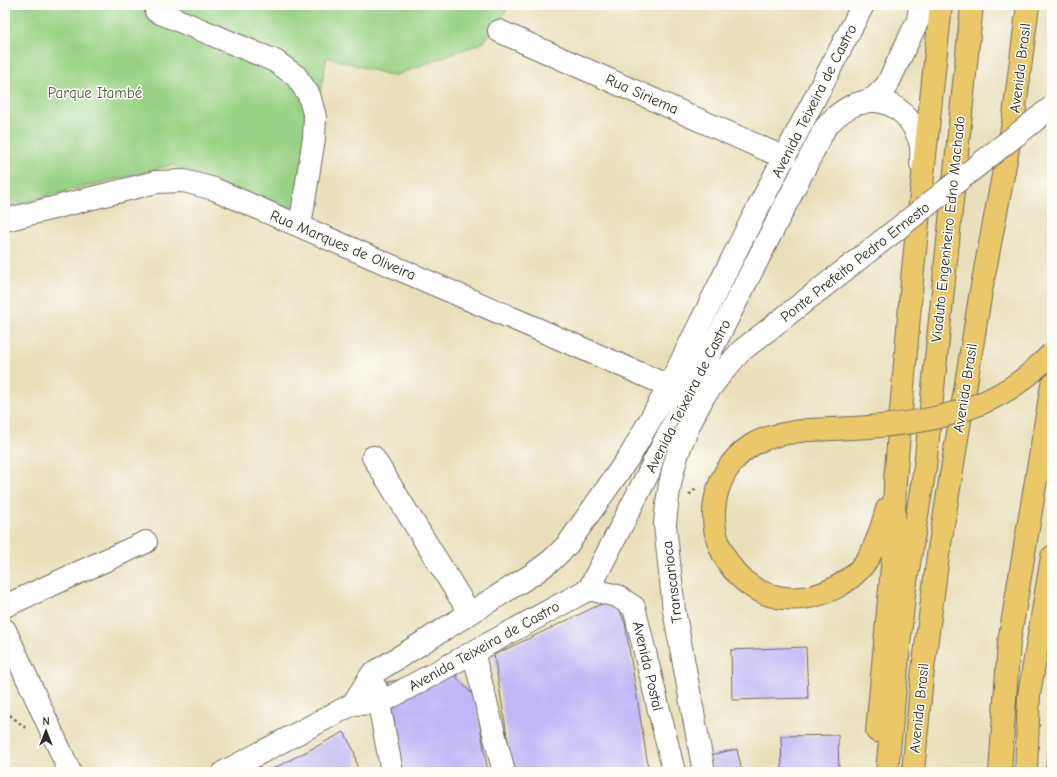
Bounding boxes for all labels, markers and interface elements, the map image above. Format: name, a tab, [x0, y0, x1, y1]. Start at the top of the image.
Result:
street label: Avenida Teixeira de Castro	[767, 21, 861, 181]
street label: Avenida Brasil	[1006, 22, 1034, 114]
street label: Rua Siriema	[603, 70, 681, 118]
park label: Parque Itambé	[48, 84, 143, 102]
street label: Viaduto Engenheiro Edno Machado	[927, 115, 969, 343]
street label: Ponte Prefeito Pedro Ernesto	[777, 198, 933, 326]
street label: Rua Marques de Oliveira	[267, 206, 419, 284]
street label: Avenida Teixeira de Castro	[641, 316, 735, 476]
street label: Avenida Brasil	[949, 342, 981, 434]
street label: Transcarioca	[658, 540, 686, 624]
street label: Avenida Teixeira de Castro	[405, 597, 563, 695]
street label: Avenida Postal	[629, 619, 667, 713]
street label: Avenida Brasil	[905, 662, 933, 754]
north arrow	[26, 711, 66, 751]
text: N	[42, 715, 50, 728]

